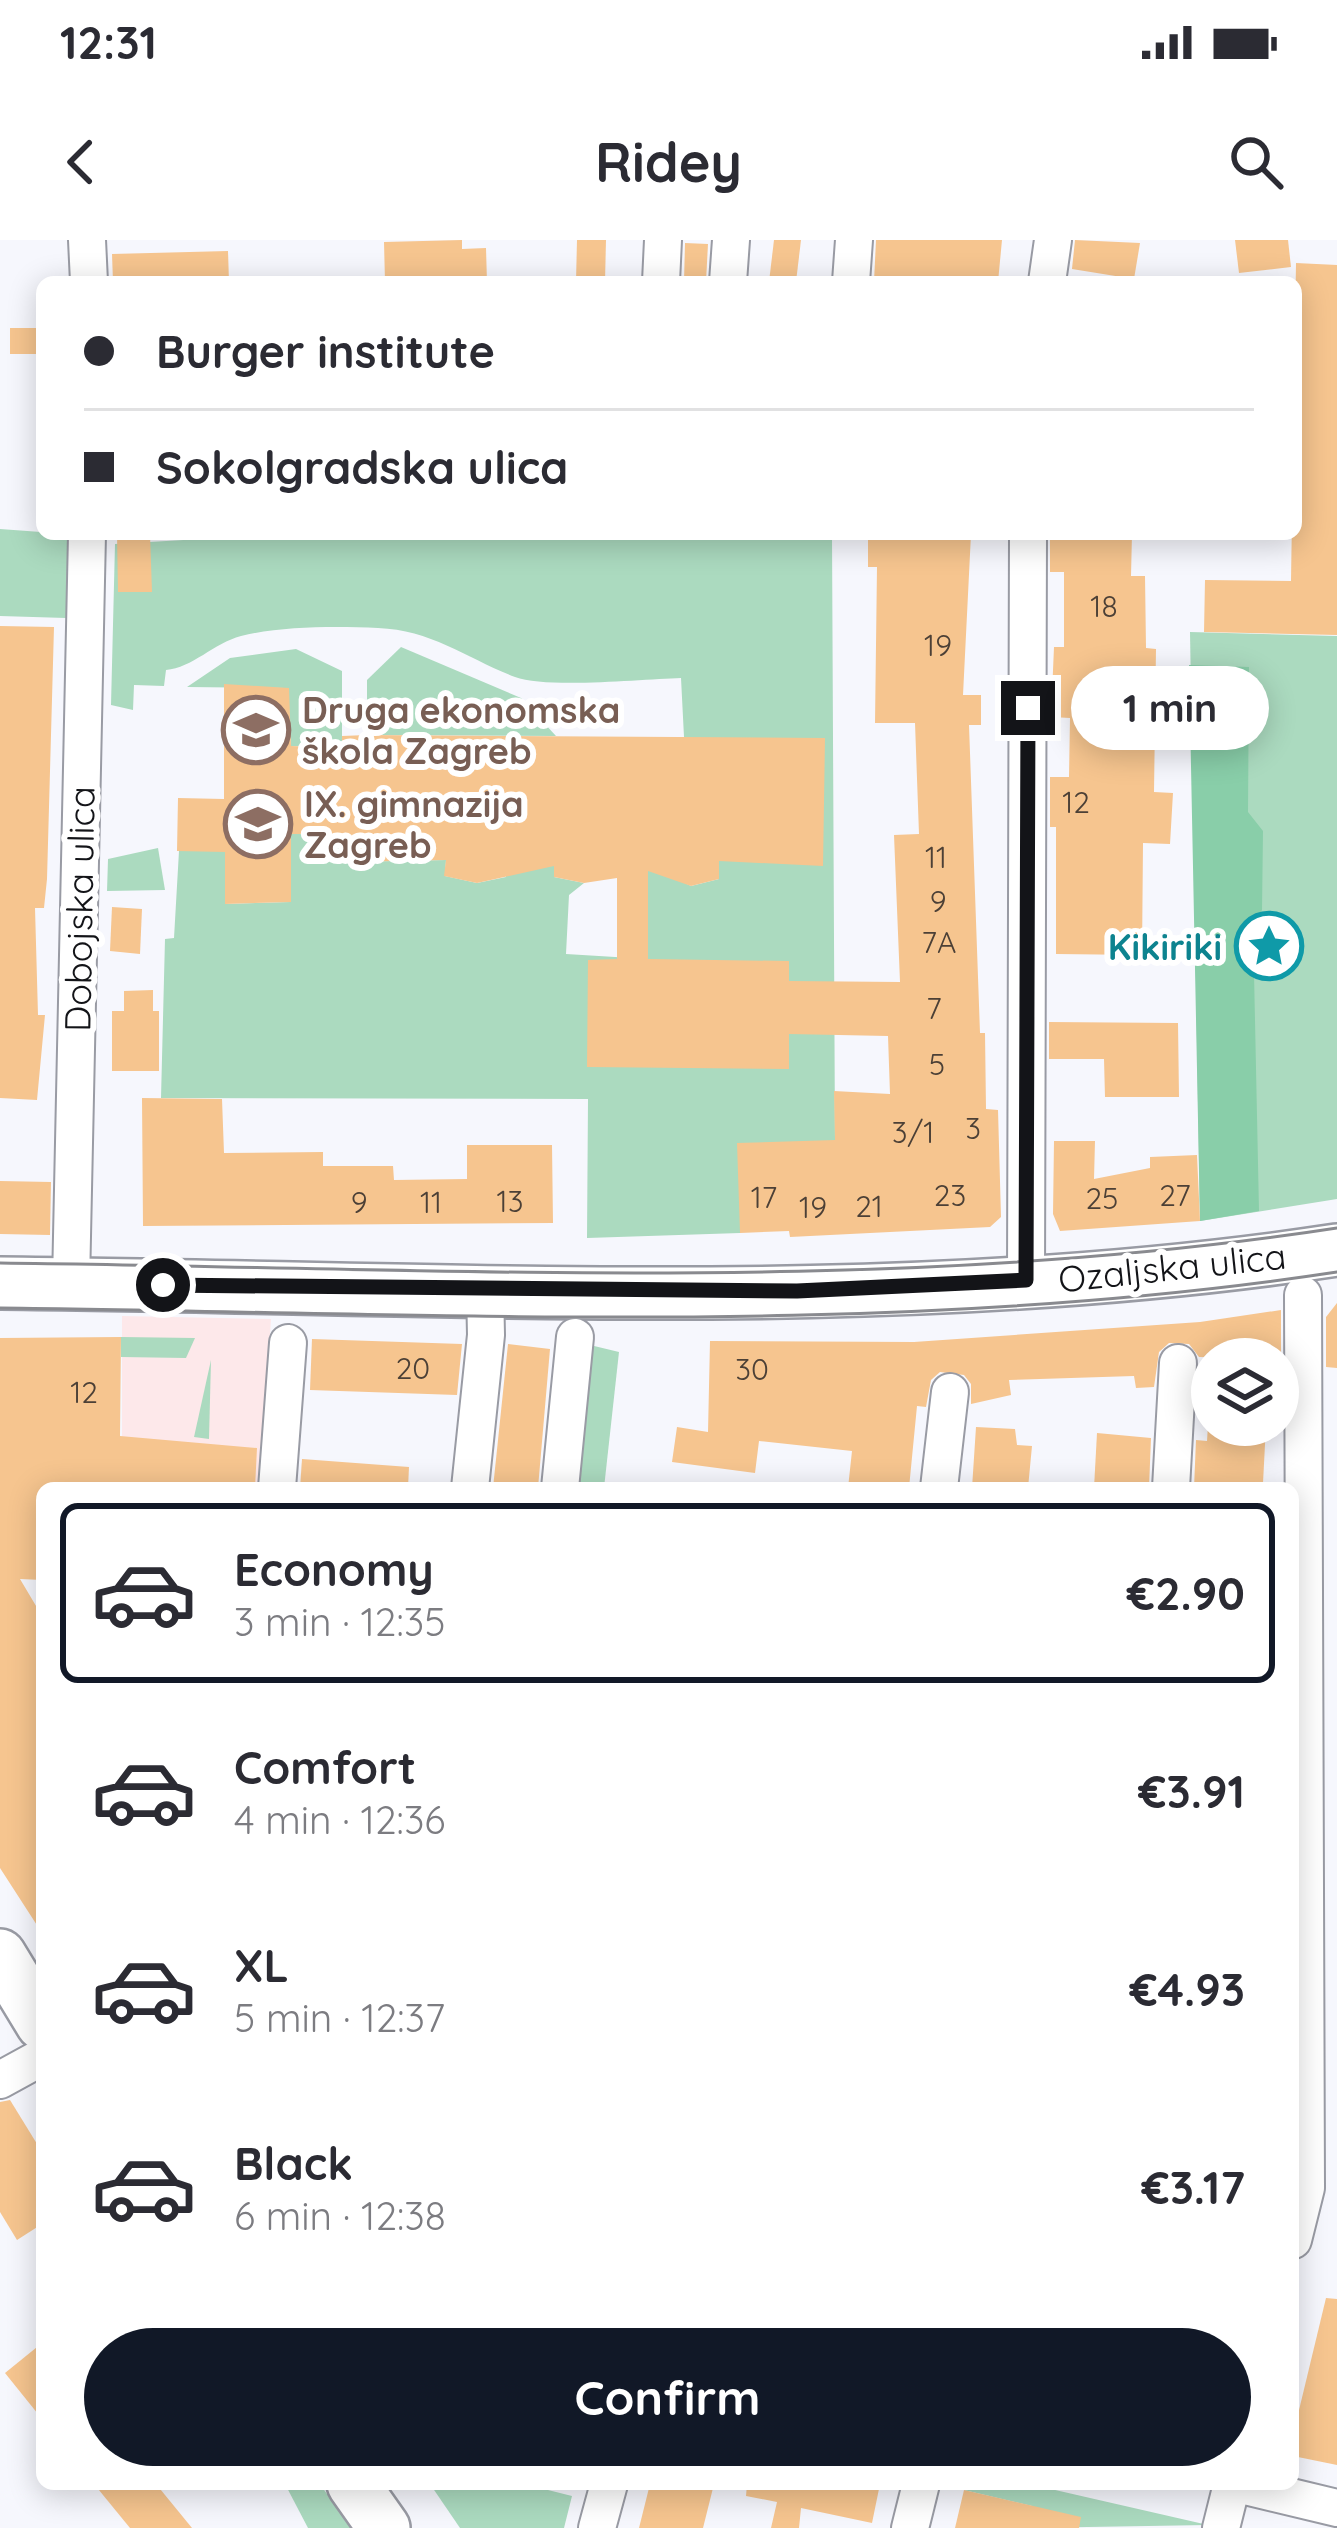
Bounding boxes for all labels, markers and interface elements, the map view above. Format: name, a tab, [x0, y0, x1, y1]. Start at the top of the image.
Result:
text: 12:31	[60, 14, 157, 70]
text: Ridey	[595, 128, 742, 196]
icon: back	[48, 129, 114, 195]
icon: search	[1223, 129, 1289, 195]
text: Burger institute	[156, 323, 495, 379]
text: Sokolgradska ulica	[156, 439, 568, 495]
house number: 18	[1090, 587, 1118, 625]
house number: 19	[924, 626, 952, 664]
callout: 1 min	[1070, 666, 1268, 750]
route end	[1001, 681, 1055, 735]
text: 1 min	[1123, 683, 1217, 732]
place label: Druga ekonomska škola Zagreb	[302, 687, 620, 773]
school or university icon: Druga ekonomska škola Zagreb	[221, 695, 291, 765]
place label: IX. gimnazija Zagreb	[304, 781, 524, 867]
house number: 12	[1062, 783, 1090, 821]
street label: Dobojska ulica	[54, 786, 104, 1032]
school or university icon: IX. gimnazija Zagreb	[223, 789, 293, 859]
house number: 11	[925, 838, 947, 876]
house number: 9	[930, 882, 946, 920]
place icon: Kikiriki	[1234, 911, 1304, 981]
house number: 7A	[922, 923, 956, 961]
place label: Kikiriki	[1108, 924, 1222, 969]
house number: 7	[926, 989, 942, 1027]
house number: 5	[929, 1045, 945, 1083]
house number: 3	[965, 1109, 981, 1147]
house number: 3/1	[892, 1113, 934, 1151]
house number: 23	[934, 1176, 966, 1214]
house number: 27	[1159, 1176, 1191, 1214]
house number: 17	[751, 1178, 777, 1216]
house number: 25	[1086, 1179, 1118, 1217]
house number: 13	[497, 1182, 523, 1220]
house number: 9	[351, 1183, 367, 1221]
house number: 11	[420, 1183, 442, 1221]
house number: 21	[855, 1187, 883, 1225]
house number: 19	[799, 1188, 827, 1226]
street label: Ozaljska ulica	[1056, 1233, 1288, 1301]
route start	[136, 1258, 190, 1312]
map controls	[1191, 1338, 1299, 1446]
button: layers	[1191, 1338, 1299, 1446]
house number: 20	[396, 1349, 430, 1387]
house number: 30	[735, 1350, 769, 1388]
house number: 12	[70, 1373, 98, 1411]
icon: car	[90, 1539, 198, 1647]
text: Economy	[234, 1541, 434, 1597]
text: €2.90	[1127, 1565, 1245, 1621]
text: 3 min · 12:35	[234, 1597, 445, 1646]
icon: car	[90, 1737, 198, 1845]
text: Comfort	[234, 1739, 416, 1795]
text: €3.91	[1138, 1763, 1245, 1819]
text: 4 min · 12:36	[234, 1795, 445, 1844]
icon: car	[90, 1935, 198, 2043]
text: XL	[234, 1937, 289, 1993]
text: €4.93	[1129, 1961, 1245, 2017]
text: 5 min · 12:37	[234, 1993, 445, 2042]
icon: car	[90, 2133, 198, 2241]
text: Black	[234, 2135, 353, 2191]
text: €3.17	[1141, 2159, 1245, 2215]
text: 6 min · 12:38	[234, 2191, 446, 2240]
button: Confirm	[84, 2328, 1251, 2466]

